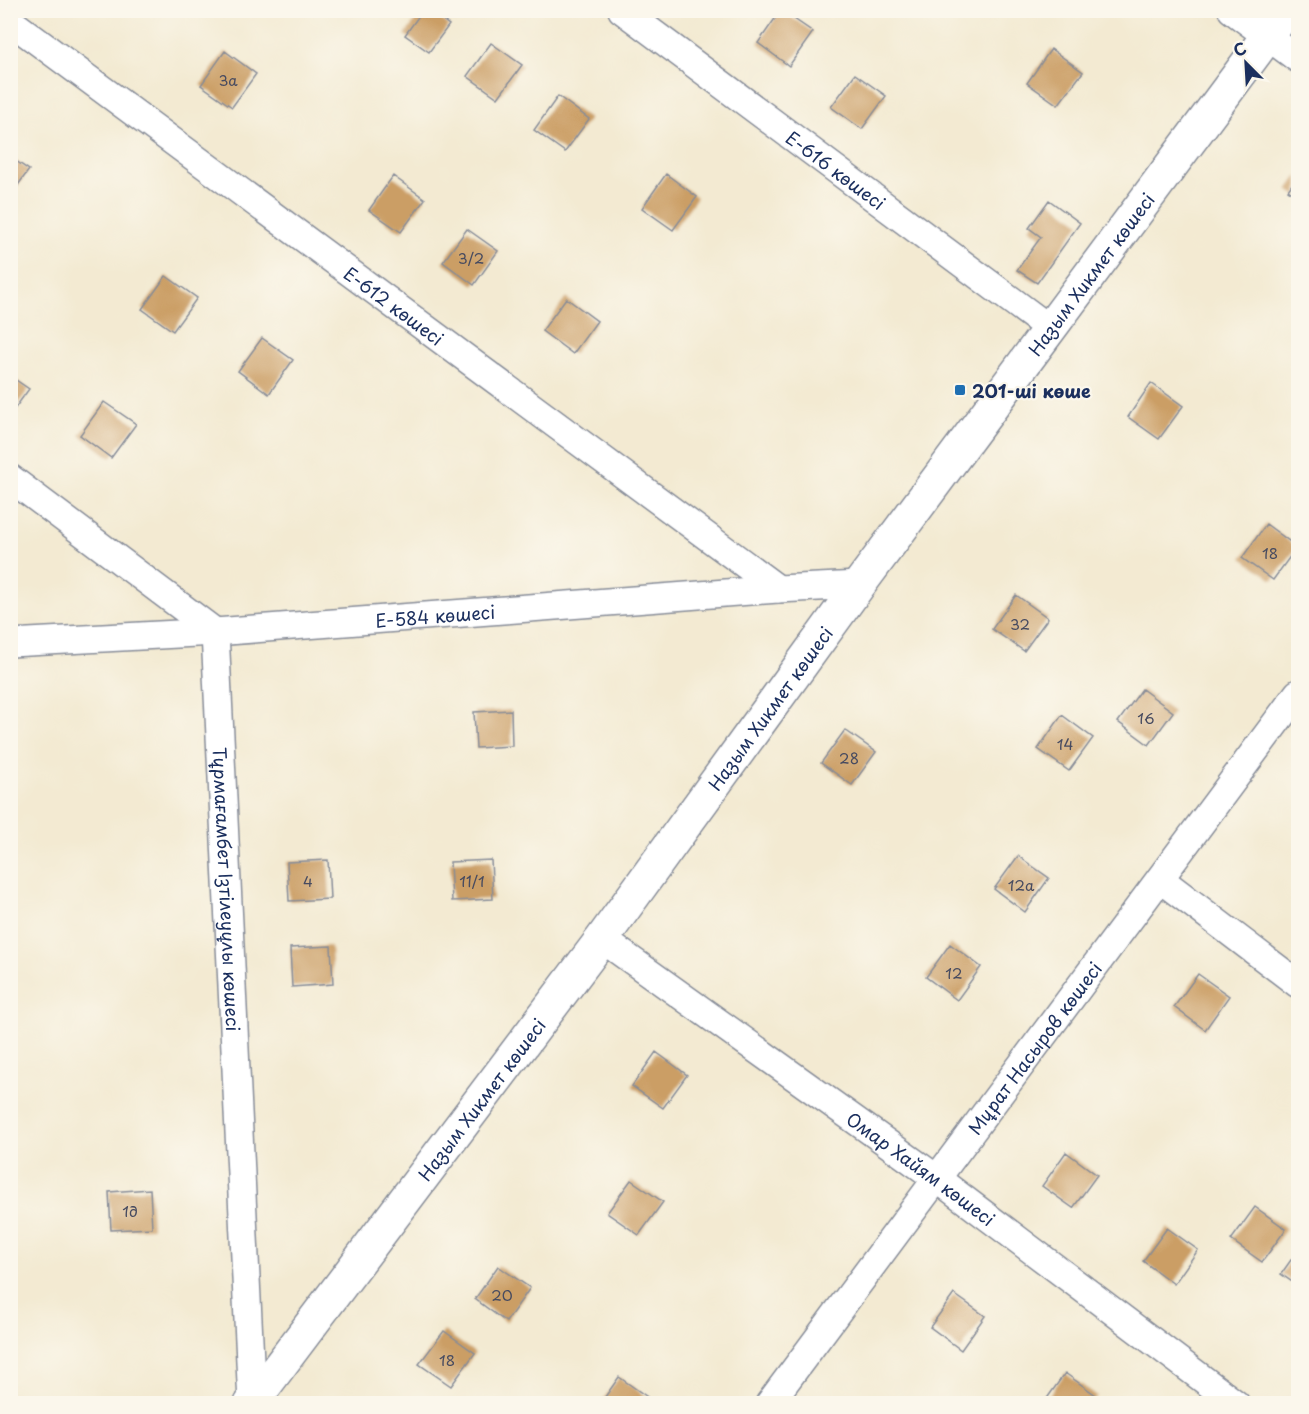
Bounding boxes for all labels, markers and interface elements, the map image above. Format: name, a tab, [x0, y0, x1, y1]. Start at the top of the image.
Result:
north arrow	[1216, 33, 1276, 93]
text: С	[1229, 35, 1250, 62]
house number: 3а	[218, 68, 238, 91]
street label: Е-616 көшесі	[781, 123, 891, 216]
street label: Назым Хикмет көшесі	[1021, 187, 1160, 361]
house number: 3/2	[458, 246, 484, 269]
street label: Е-612 көшесі	[339, 259, 450, 351]
place label: 201-ші көше	[972, 377, 1091, 404]
marker: 201-ші көше	[953, 383, 967, 397]
house number: 18	[1262, 541, 1278, 564]
street label: Е-584 көшесі	[374, 597, 496, 633]
house number: 32	[1010, 612, 1030, 635]
street label: Назым Хикмет көшесі	[701, 620, 839, 796]
house number: 16	[1137, 706, 1155, 729]
house number: 14	[1057, 732, 1073, 755]
house number: 28	[839, 746, 859, 769]
street label: Тұрмағамбет Ізтілеуұлы көшесі	[207, 747, 248, 1032]
house number: 4	[303, 869, 313, 892]
house number: 11/1	[459, 869, 485, 892]
house number: 12а	[1008, 873, 1035, 896]
street label: Мұрат Насыров көшесі	[961, 956, 1107, 1140]
house number: 12	[945, 961, 963, 984]
street label: Назым Хикмет көшесі	[411, 1012, 551, 1186]
street label: Омар Хайям көшесі	[841, 1105, 1001, 1232]
house number: 1д	[122, 1199, 138, 1222]
house number: 20	[491, 1283, 513, 1306]
house number: 18	[439, 1348, 455, 1371]

